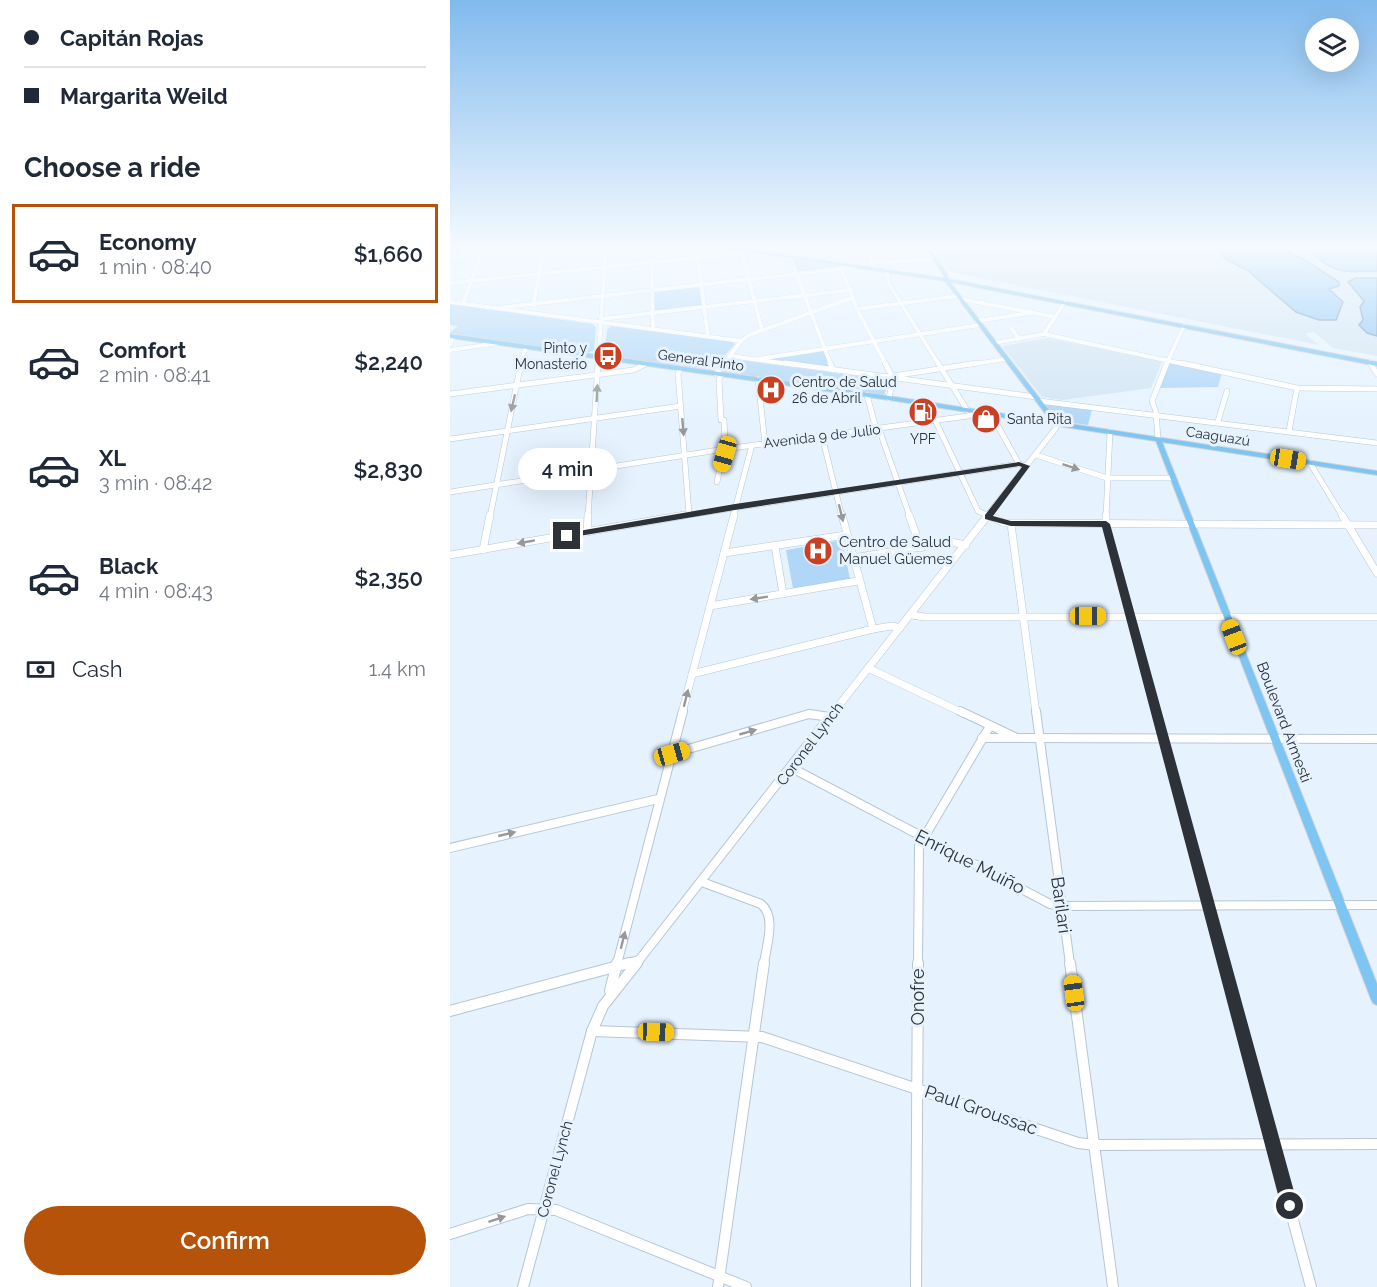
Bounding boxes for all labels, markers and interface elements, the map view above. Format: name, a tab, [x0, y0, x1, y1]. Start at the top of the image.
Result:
map controls	[1305, 18, 1359, 72]
button: layers	[1305, 18, 1359, 72]
text: Capitán Rojas	[60, 25, 204, 51]
text: Margarita Weild	[60, 83, 228, 109]
text: Choose a ride	[24, 152, 200, 183]
icon: car	[27, 227, 81, 281]
text: Economy	[99, 229, 197, 255]
text: $1,660	[354, 241, 423, 267]
text: 1 min · 08:40	[99, 255, 212, 279]
icon: car	[27, 335, 81, 389]
text: Comfort	[99, 337, 186, 363]
place label: Pinto y Monasterio	[515, 340, 587, 372]
bus stop icon: Pinto y Monasterio	[592, 340, 624, 372]
street label: General Pinto	[657, 346, 745, 374]
text: $2,240	[354, 349, 423, 375]
text: 2 min · 08:41	[99, 363, 210, 387]
hospital icon: Centro de Salud 26 de Abril	[755, 374, 787, 406]
place label: Centro de Salud 26 de Abril	[792, 374, 897, 406]
one-way arrow	[592, 384, 601, 403]
one-way arrow	[507, 394, 517, 413]
fuel station icon: YPF	[907, 396, 939, 428]
shop icon: Santa Rita	[970, 403, 1002, 435]
place label: Santa Rita	[1007, 411, 1072, 427]
one-way arrow	[678, 418, 688, 437]
street label: Avenida 9 de Julio	[763, 421, 881, 451]
street label: Caaguazú	[1185, 423, 1251, 449]
place label: YPF	[910, 431, 936, 447]
car	[711, 434, 739, 474]
icon: car	[27, 443, 81, 497]
text: XL	[99, 445, 126, 471]
car	[1269, 447, 1307, 471]
callout: 4 min	[518, 449, 616, 491]
text: $2,830	[353, 457, 423, 483]
text: 4 min	[542, 457, 593, 481]
one-way arrow	[1062, 462, 1080, 472]
text: 3 min · 08:42	[99, 471, 212, 495]
one-way arrow	[836, 504, 846, 523]
route end	[553, 522, 580, 549]
place label: Centro de Salud Manuel Güemes	[839, 533, 952, 568]
hospital icon: Centro de Salud Manuel Güemes	[802, 535, 834, 567]
one-way arrow	[516, 538, 535, 547]
icon: car	[27, 551, 81, 605]
text: Black	[99, 553, 158, 579]
text: $2,350	[355, 565, 423, 591]
text: 4 min · 08:43	[99, 579, 213, 603]
one-way arrow	[749, 594, 768, 603]
car	[1070, 607, 1106, 625]
car	[1219, 617, 1249, 657]
icon: cash	[24, 653, 57, 686]
text: Cash	[72, 656, 123, 682]
text: 1.4 km	[369, 657, 426, 681]
street label: Boulevard Armesti	[1253, 659, 1315, 785]
one-way arrow	[682, 688, 691, 706]
street label: Coronel Lynch	[773, 699, 847, 789]
one-way arrow	[739, 727, 757, 736]
car	[652, 740, 692, 768]
street label: Enrique Muiño	[912, 825, 1029, 898]
one-way arrow	[498, 829, 516, 839]
street label: Barilari	[1047, 875, 1076, 935]
one-way arrow	[619, 931, 629, 949]
street label: Onofre	[907, 968, 928, 1026]
car	[1063, 974, 1085, 1012]
car	[638, 1022, 674, 1042]
street label: Paul Groussac	[922, 1080, 1040, 1139]
street label: Coronel Lynch	[533, 1119, 577, 1219]
route start	[1276, 1192, 1303, 1219]
button: Confirm	[24, 1206, 426, 1275]
one-way arrow	[488, 1213, 506, 1223]

